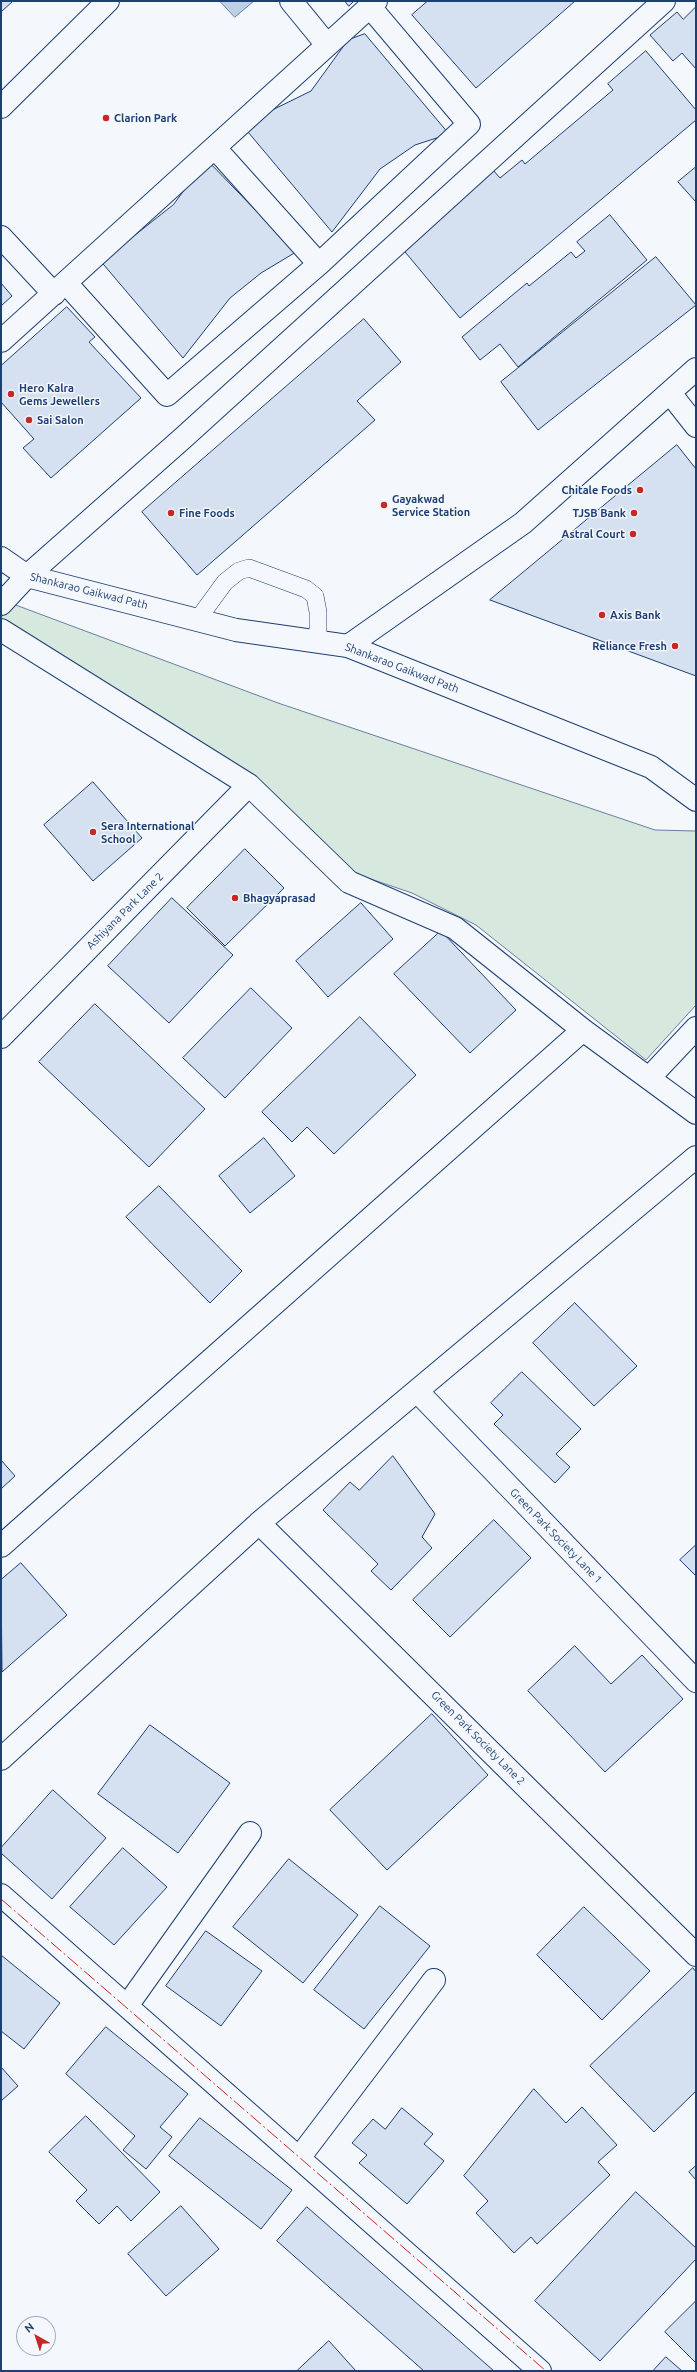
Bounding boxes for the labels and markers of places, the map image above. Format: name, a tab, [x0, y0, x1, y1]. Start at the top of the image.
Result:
place label: Clarion Park	[114, 111, 177, 125]
marker: Clarion Park	[101, 113, 111, 123]
place label: Hero Kalra Gems Jewellers	[19, 381, 100, 407]
marker: Hero Kalra Gems Jewellers	[6, 389, 16, 399]
place label: Sai Salon	[37, 413, 84, 427]
marker: Sai Salon	[24, 415, 34, 425]
place label: Chitale Foods	[562, 483, 632, 497]
marker: Chitale Foods	[635, 485, 645, 495]
place label: Gayakwad Service Station	[392, 492, 470, 518]
marker: Gayakwad Service Station	[379, 500, 389, 510]
place label: Fine Foods	[179, 506, 235, 520]
place label: TJSB Bank	[573, 506, 626, 520]
marker: Fine Foods	[166, 508, 176, 518]
marker: TJSB Bank	[629, 508, 639, 518]
place label: Astral Court	[562, 527, 625, 541]
marker: Astral Court	[628, 529, 638, 539]
place label: Axis Bank	[610, 608, 661, 622]
marker: Axis Bank	[597, 610, 607, 620]
place label: Reliance Fresh	[592, 639, 667, 653]
marker: Reliance Fresh	[670, 641, 680, 651]
place label: Sera International School	[101, 819, 194, 845]
marker: Sera International School	[88, 827, 98, 837]
place label: Bhagyaprasad	[243, 891, 316, 905]
marker: Bhagyaprasad	[230, 893, 240, 903]

